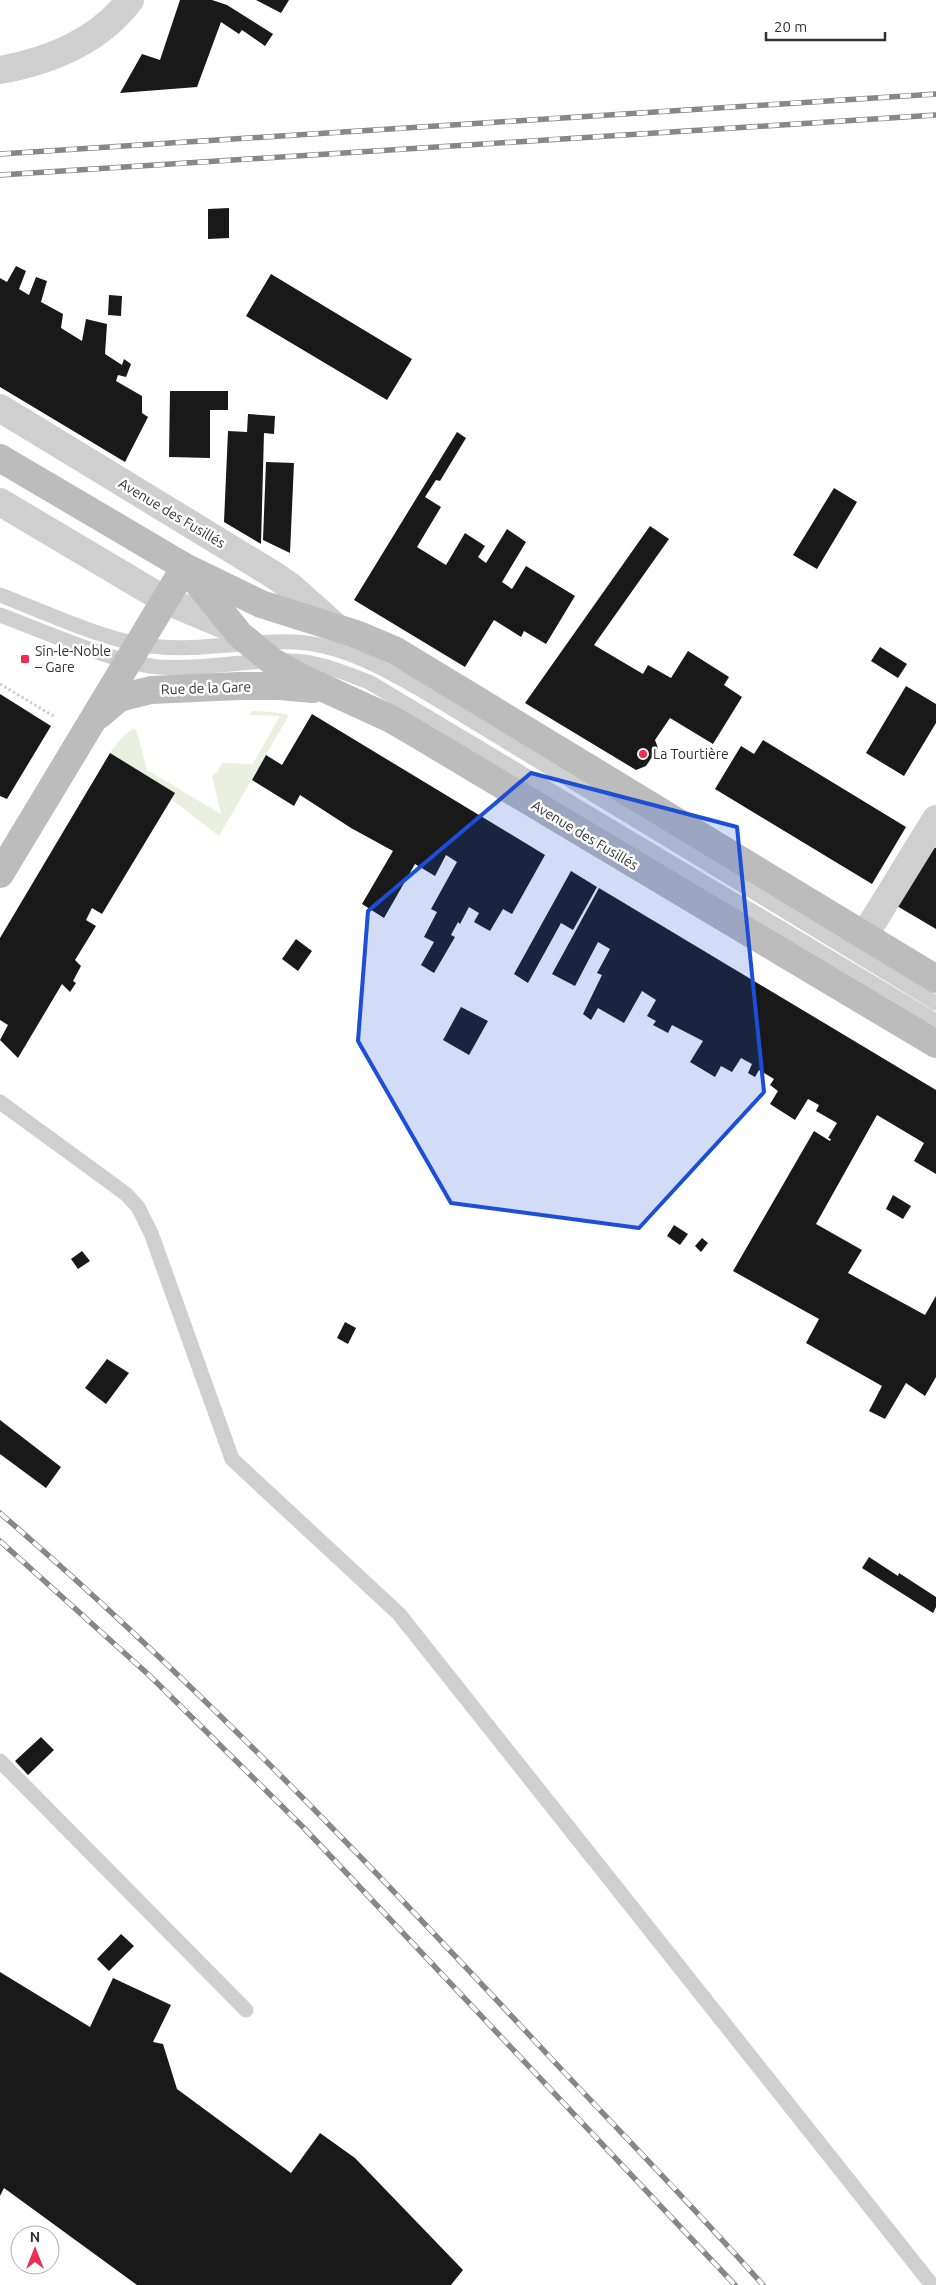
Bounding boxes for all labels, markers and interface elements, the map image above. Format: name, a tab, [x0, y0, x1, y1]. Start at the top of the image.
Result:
scale bar	[766, 10, 885, 42]
text: 20 m	[774, 18, 807, 35]
street label: Avenue des Fusillés	[116, 475, 228, 551]
place label: Sin-le-Noble – Gare	[34, 643, 111, 675]
marker: Sin-le-Noble – Gare	[19, 653, 31, 665]
street label: Rue de la Gare	[161, 678, 251, 698]
place label: La Tourtière	[653, 746, 729, 762]
marker: La Tourtière	[637, 748, 649, 760]
street label: Avenue des Fusillés	[529, 797, 641, 873]
north arrow	[10, 2225, 60, 2275]
text: N	[30, 2229, 40, 2245]

